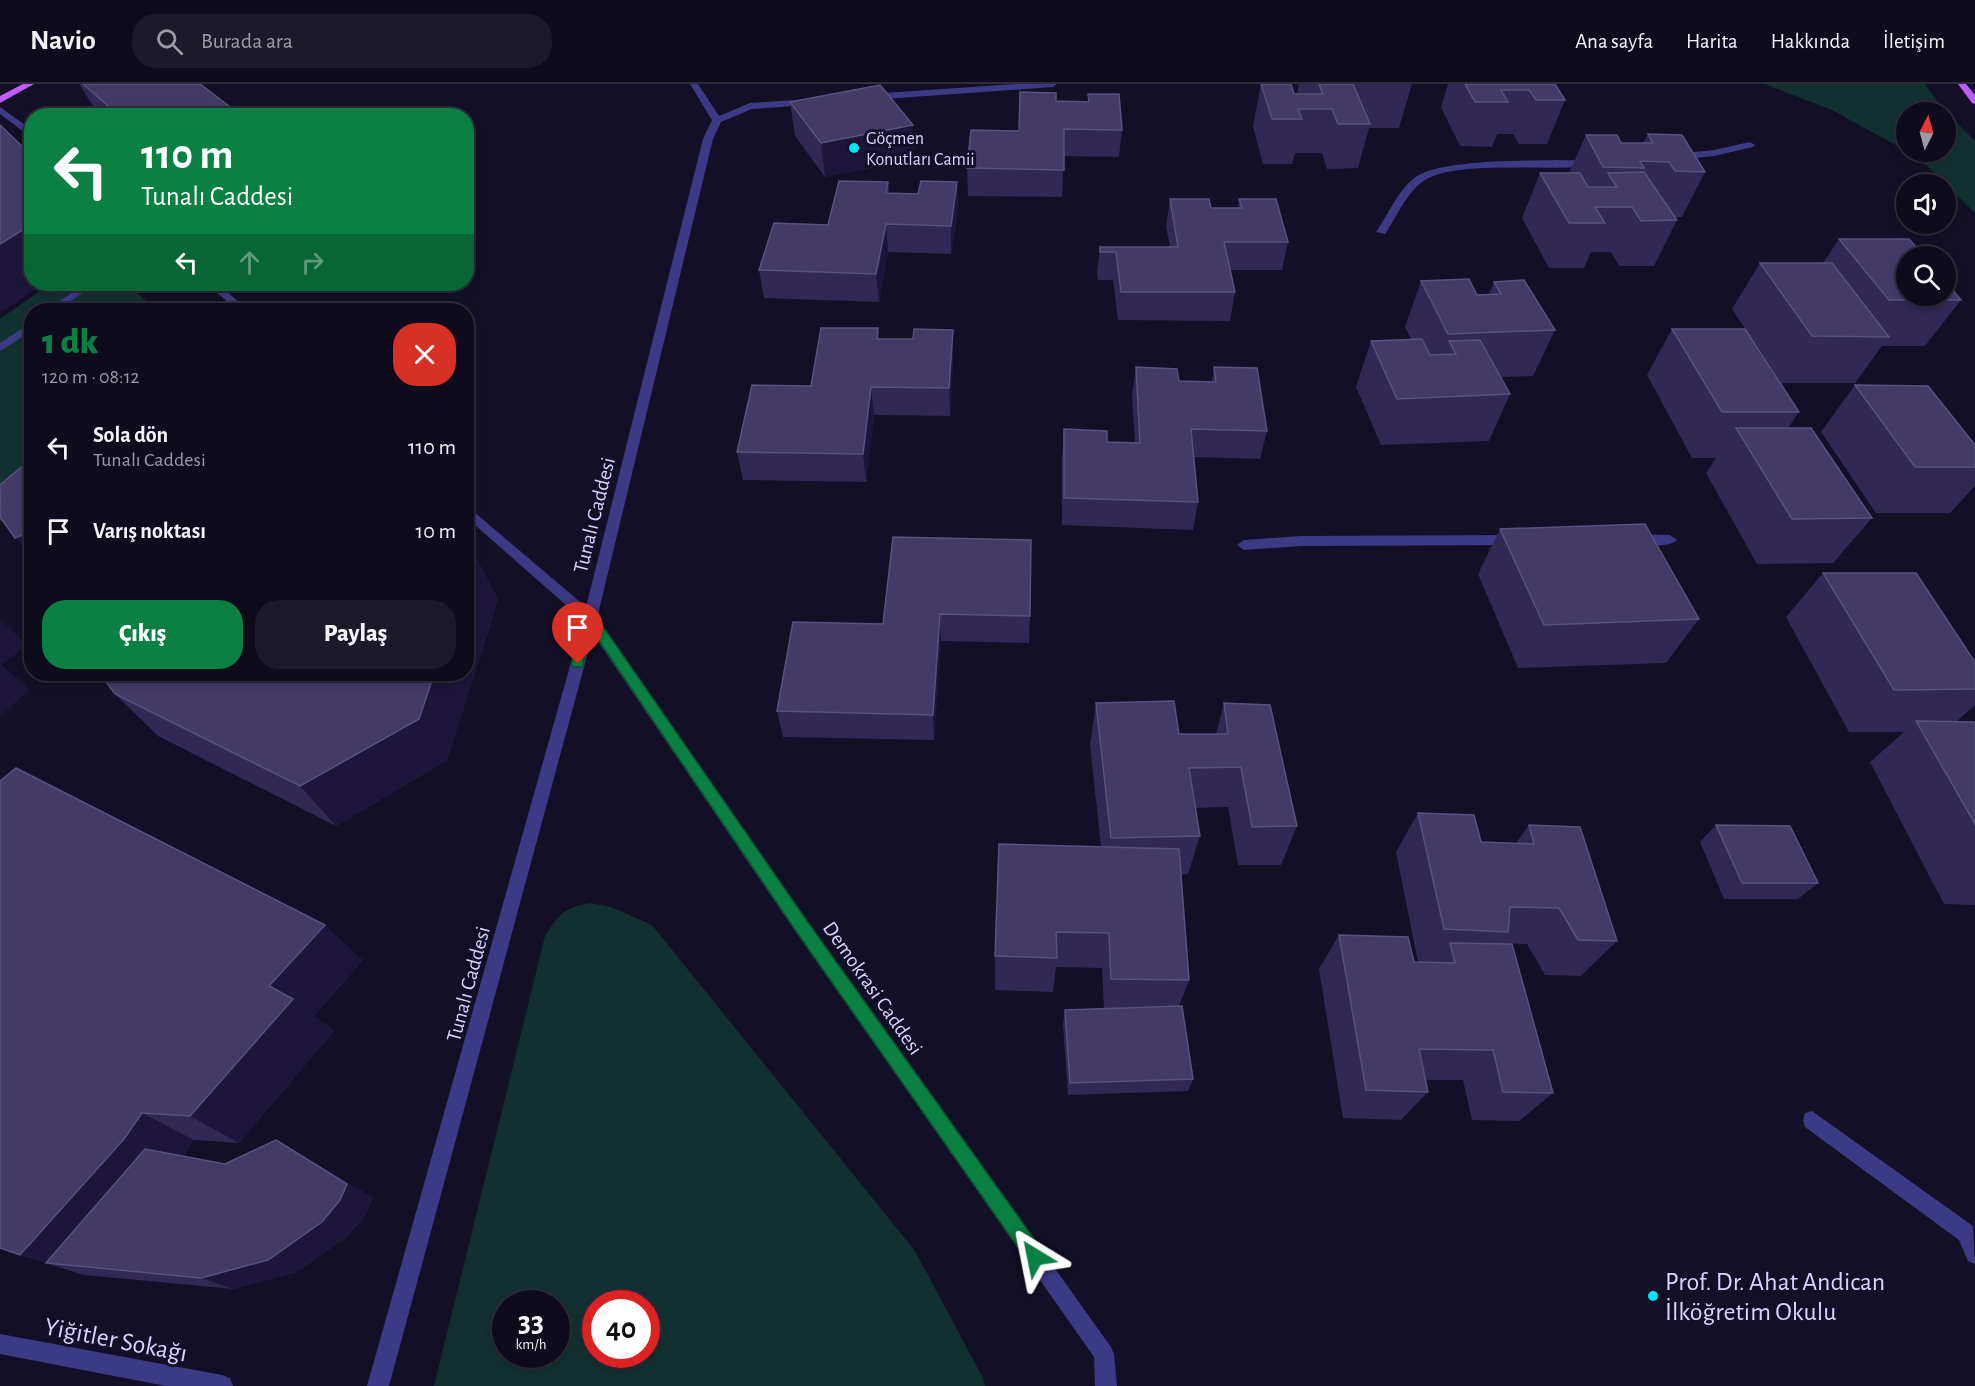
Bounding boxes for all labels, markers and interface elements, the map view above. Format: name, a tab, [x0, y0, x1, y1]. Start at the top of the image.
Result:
search box	[132, 14, 552, 68]
icon: search	[153, 25, 186, 58]
text: Navio	[30, 27, 96, 55]
text: Burada ara	[201, 30, 293, 52]
text: Ana sayfa	[1575, 31, 1653, 52]
text: Harita	[1686, 31, 1738, 52]
text: Hakkında	[1771, 31, 1850, 52]
text: İletişim	[1883, 31, 1945, 52]
north arrow	[1896, 102, 1956, 162]
map controls	[1896, 102, 1956, 306]
place label: Göçmen Konutları Camii	[866, 130, 975, 169]
icon: left	[42, 132, 120, 210]
text: 110 m	[141, 134, 233, 176]
marker: Göçmen Konutları Camii	[847, 141, 861, 155]
button: sound	[1896, 174, 1956, 234]
text: Tunalı Caddesi	[141, 183, 293, 210]
icon: left	[170, 246, 203, 279]
icon: ahead	[233, 246, 266, 279]
icon: right	[296, 246, 329, 279]
button: search	[1896, 246, 1956, 306]
button: close	[393, 323, 456, 386]
text: 1 dk	[42, 324, 98, 360]
text: 120 m · 08:12	[42, 367, 140, 387]
text: Sola dön	[93, 424, 168, 446]
icon: left	[42, 431, 75, 464]
text: 110 m	[408, 436, 456, 458]
text: Tunalı Caddesi	[93, 450, 206, 470]
street label: Tunalı Caddesi	[570, 455, 619, 575]
icon: arrive	[42, 515, 75, 548]
text: Varış noktası	[93, 520, 206, 542]
text: 10 m	[416, 520, 456, 542]
button: Çıkış	[42, 600, 243, 669]
button: Paylaş	[255, 600, 456, 669]
pin	[552, 602, 603, 664]
icon: arrive	[561, 611, 594, 644]
street label: Demokrasi Caddesi	[819, 918, 926, 1059]
street label: Tunalı Caddesi	[443, 924, 494, 1044]
position arrow	[1003, 1225, 1067, 1289]
place label: Prof. Dr. Ahat Andican İlköğretim Okulu	[1665, 1269, 1885, 1325]
marker: Prof. Dr. Ahat Andican İlköğretim Okulu	[1646, 1289, 1660, 1303]
speed limit sign: 40	[582, 1290, 660, 1368]
text: 33	[518, 1307, 544, 1337]
street label: Yiğitler Sokağı	[42, 1313, 189, 1367]
text: km/h	[516, 1337, 546, 1352]

